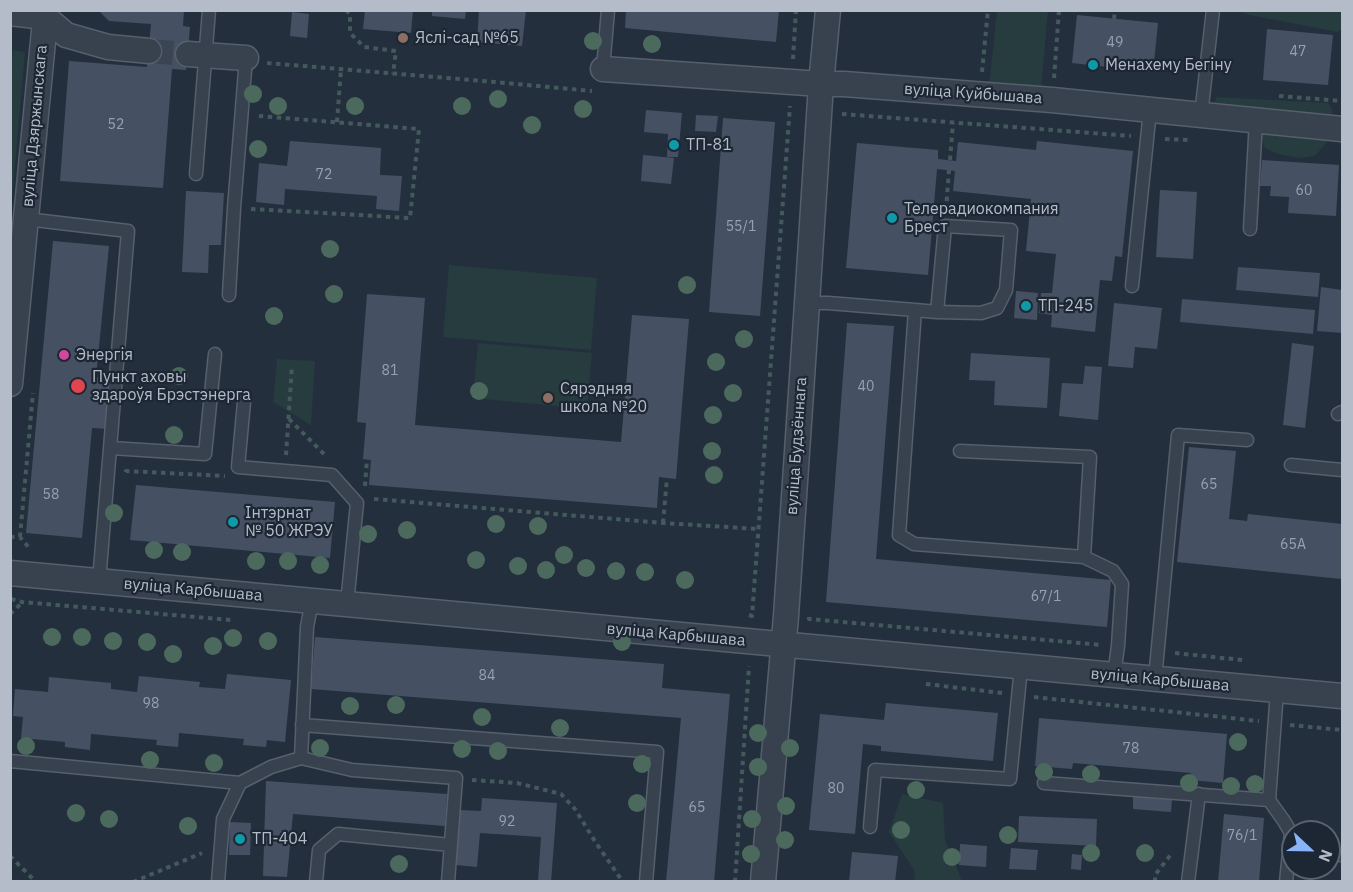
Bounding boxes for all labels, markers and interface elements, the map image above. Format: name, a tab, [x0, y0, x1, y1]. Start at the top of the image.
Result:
place label: Яслі-сад №65	[415, 28, 519, 48]
marker: Яслі-сад №65	[396, 31, 410, 45]
house number: 49	[1107, 35, 1123, 51]
street label: вуліца Дзяржынскага	[18, 44, 52, 208]
house number: 47	[1290, 44, 1306, 60]
place label: Менахему Бегіну	[1105, 55, 1232, 75]
marker: Менахему Бегіну	[1086, 58, 1100, 72]
street label: вуліца Куйбышава	[903, 80, 1043, 108]
house number: 52	[108, 117, 124, 133]
place label: ТП-81	[686, 135, 732, 155]
marker: ТП-81	[667, 138, 681, 152]
house number: 72	[316, 167, 332, 183]
house number: 60	[1296, 183, 1312, 199]
place label: Телерадиокомпания Брест	[904, 199, 1059, 237]
marker: Телерадиокомпания Брест	[885, 211, 899, 225]
house number: 55/1	[726, 219, 756, 235]
place label: ТП-245	[1038, 296, 1093, 316]
marker: ТП-245	[1019, 299, 1033, 313]
place label: Энергія	[76, 345, 133, 365]
marker: Энергія	[57, 348, 71, 362]
house number: 81	[382, 363, 398, 379]
place label: Пункт аховы здароўя Брэстэнерга	[92, 367, 251, 405]
street label: вуліца Будзённага	[783, 376, 811, 516]
marker: Пункт аховы здароўя Брэстэнерга	[69, 377, 87, 395]
place label: Сярэдняя школа №20	[560, 379, 647, 417]
house number: 40	[858, 379, 874, 395]
marker: Сярэдняя школа №20	[541, 391, 555, 405]
house number: 65	[1201, 477, 1217, 493]
house number: 58	[43, 487, 59, 503]
place label: Інтэрнат № 50 ЖРЭУ	[245, 503, 333, 541]
marker: Інтэрнат № 50 ЖРЭУ	[226, 515, 240, 529]
house number: 65А	[1280, 537, 1306, 553]
street label: вуліца Карбышава	[123, 574, 263, 606]
house number: 67/1	[1031, 589, 1061, 605]
street label: вуліца Карбышава	[606, 619, 746, 651]
street label: вуліца Карбышава	[1090, 664, 1230, 696]
house number: 84	[479, 668, 495, 684]
house number: 98	[143, 696, 159, 712]
house number: 78	[1123, 741, 1139, 757]
house number: 80	[828, 781, 844, 797]
house number: 65	[689, 800, 705, 816]
house number: 92	[499, 814, 515, 830]
north arrow	[1281, 820, 1341, 880]
house number: 76/1	[1227, 828, 1257, 844]
place label: ТП-404	[252, 829, 307, 849]
marker: ТП-404	[233, 832, 247, 846]
text: N	[1314, 847, 1337, 865]

